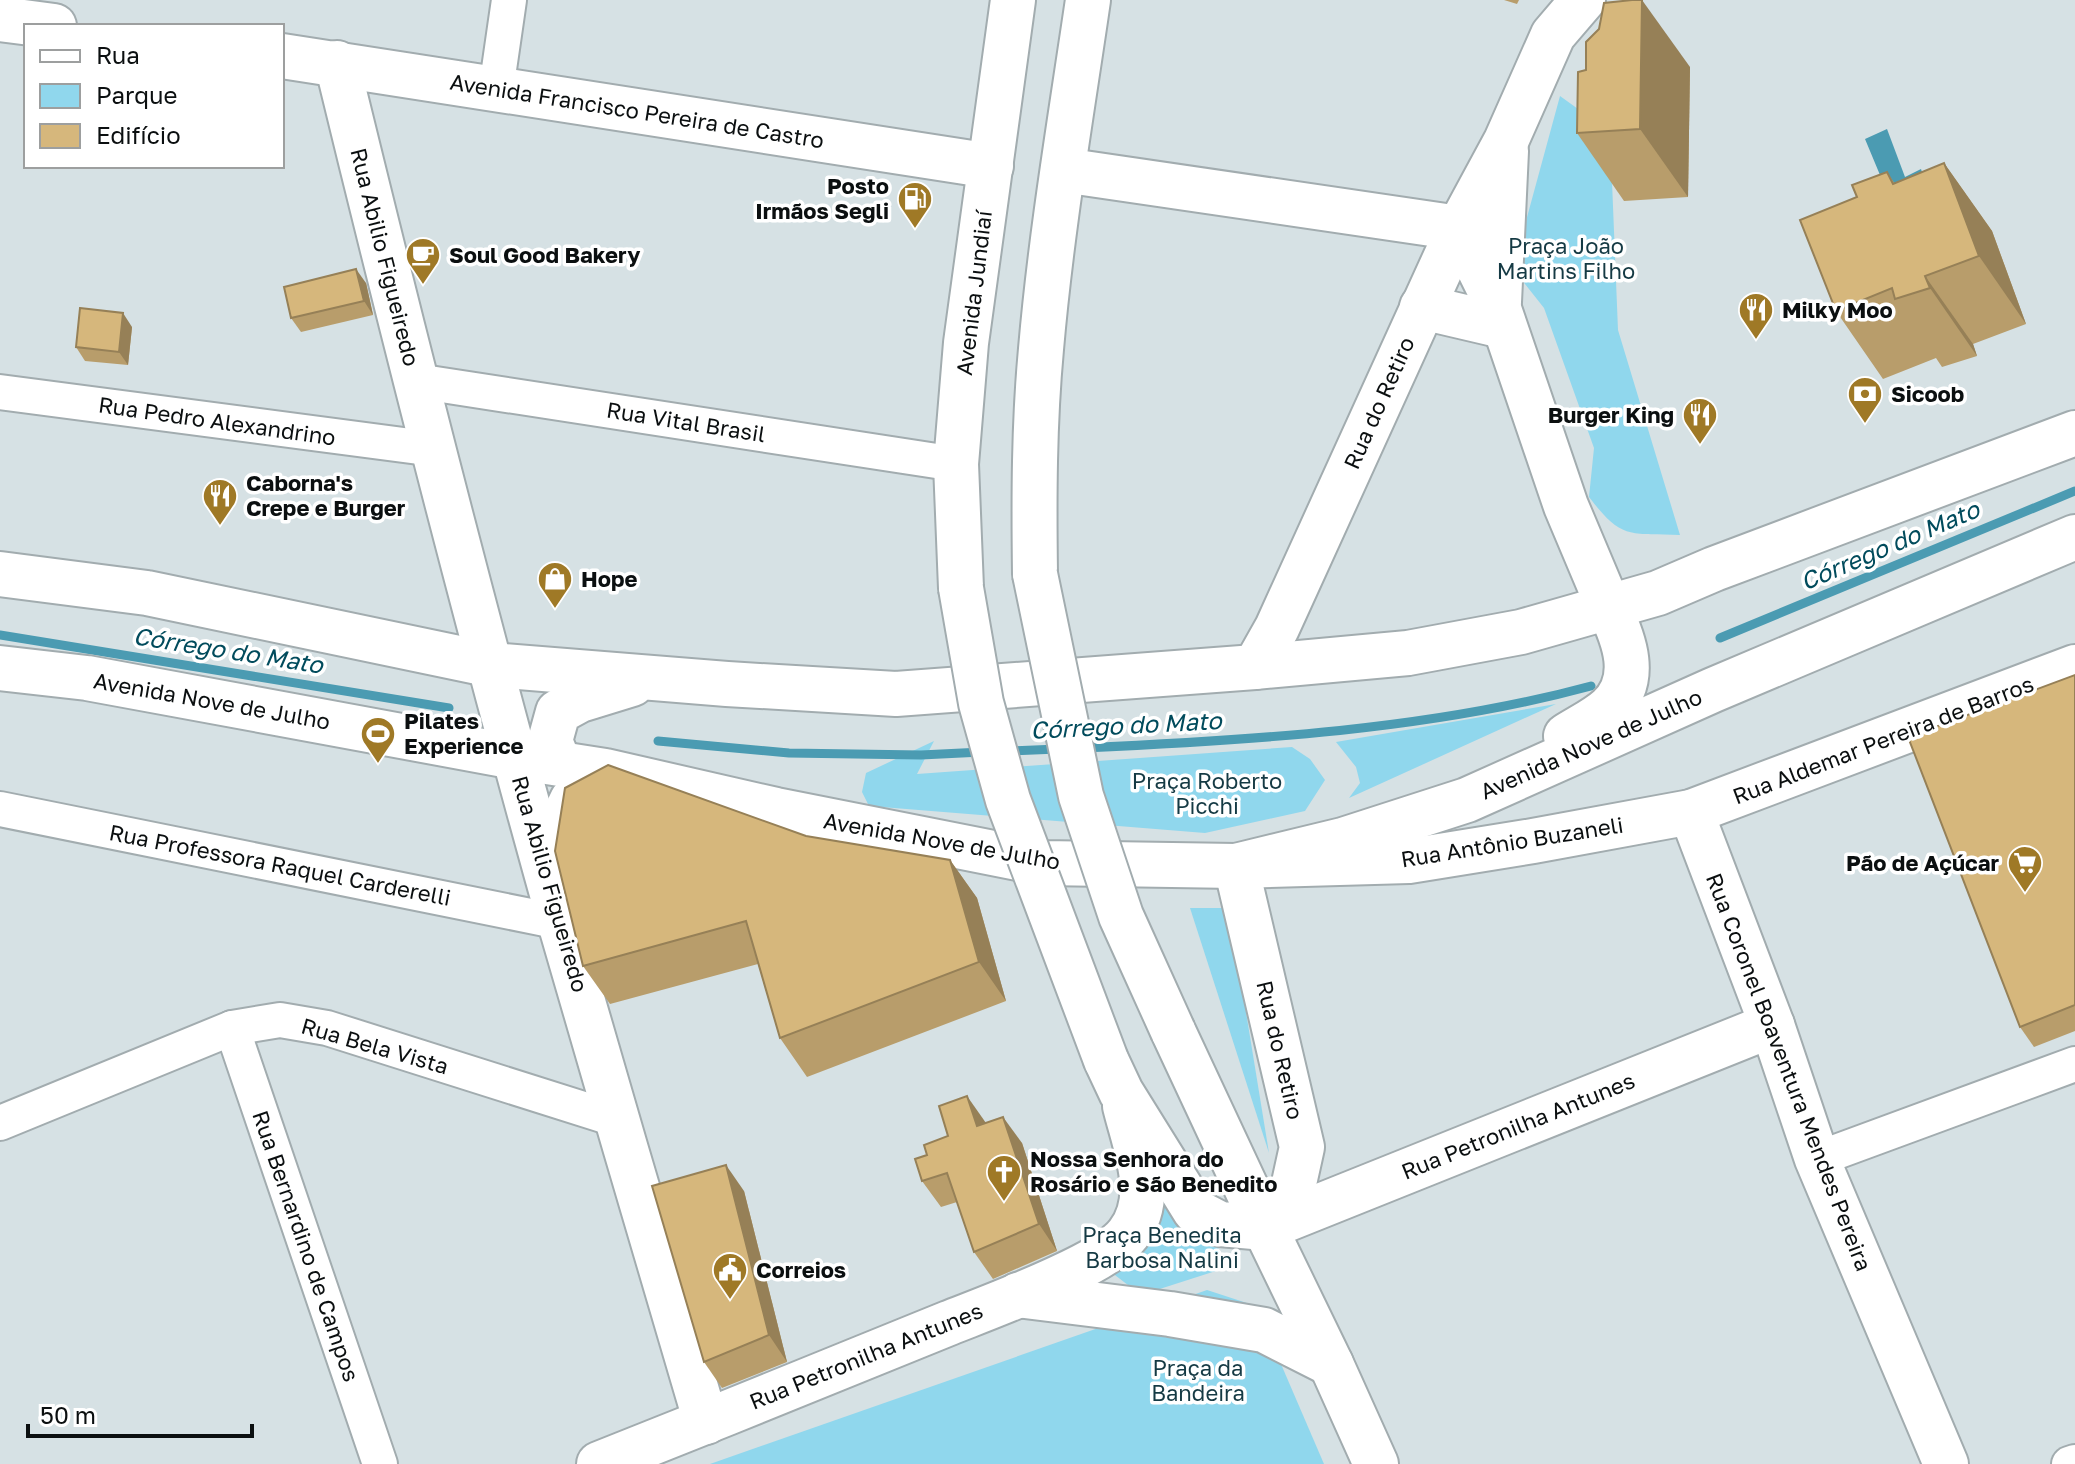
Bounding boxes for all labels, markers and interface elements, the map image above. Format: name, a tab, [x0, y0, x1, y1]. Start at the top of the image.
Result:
legend	[24, 24, 284, 168]
text: Rua	[96, 40, 140, 69]
street label: Avenida Francisco Pereira de Castro	[448, 68, 826, 153]
text: Parque	[96, 80, 177, 109]
text: Edifício	[96, 120, 181, 149]
street label: Rua Abilio Figueiredo	[345, 145, 426, 369]
place label: Posto Irmãos Segli	[755, 172, 889, 224]
fuel station icon: Posto Irmãos Segli	[896, 180, 934, 230]
street label: Avenida Jundiaí	[950, 207, 997, 377]
park label: Praça João Martins Filho	[1497, 232, 1635, 284]
cafe icon: Soul Good Bakery	[404, 236, 442, 286]
place label: Soul Good Bakery	[449, 241, 640, 268]
restaurant icon: Milky Moo	[1737, 291, 1775, 341]
place label: Milky Moo	[1782, 296, 1893, 323]
street label: Rua do Retiro	[1337, 333, 1420, 473]
bank icon: Sicoob	[1846, 375, 1884, 425]
place label: Sicoob	[1891, 380, 1964, 407]
street label: Rua Pedro Alexandrino	[97, 390, 337, 451]
street label: Rua Vital Brasil	[605, 396, 767, 447]
restaurant icon: Burger King	[1681, 396, 1719, 446]
place label: Burger King	[1548, 401, 1674, 428]
place label: Caborna's Crepe e Burger	[246, 469, 406, 521]
restaurant icon: Caborna's Crepe e Burger	[201, 477, 239, 527]
water label: Córrego do Mato	[1796, 493, 1985, 596]
shop icon: Hope	[536, 560, 574, 610]
place label: Hope	[581, 565, 637, 592]
water label: Córrego do Mato	[131, 620, 327, 680]
street label: Avenida Nove de Julho	[92, 666, 332, 735]
street label: Rua Aldemar Pereira de Barros	[1729, 670, 2037, 810]
street label: Avenida Nove de Julho	[1476, 682, 1706, 805]
water label: Córrego do Mato	[1030, 705, 1224, 745]
place label: Pilates Experience	[404, 707, 524, 759]
sports icon: Pilates Experience	[359, 715, 397, 765]
park label: Praça Roberto Picchi	[1132, 767, 1282, 819]
street label: Rua Abilio Figueiredo	[507, 773, 594, 995]
street label: Avenida Nove de Julho	[822, 806, 1062, 875]
street label: Rua Antônio Buzaneli	[1399, 811, 1625, 872]
street label: Rua Professora Raquel Carderelli	[107, 818, 453, 911]
supermarket icon: Pão de Açúcar	[2006, 844, 2044, 894]
place label: Pão de Açúcar	[1846, 849, 1999, 876]
street label: Rua Coronel Boaventura Mendes Pereira	[1701, 869, 1878, 1275]
street label: Rua do Retiro	[1251, 978, 1310, 1122]
street label: Rua Bela Vista	[298, 1012, 452, 1079]
street label: Rua Petronilha Antunes	[1397, 1066, 1638, 1185]
street label: Rua Bernardino de Campos	[247, 1107, 366, 1385]
place label: Nossa Senhora do Rosário e São Benedito	[1030, 1145, 1278, 1197]
church icon: Nossa Senhora do Rosário e São Benedito	[985, 1153, 1023, 1203]
park label: Praça Benedita Barbosa Nalini	[1082, 1221, 1242, 1273]
public building icon: Correios	[711, 1251, 749, 1301]
place label: Correios	[756, 1256, 846, 1283]
street label: Rua Petronilha Antunes	[745, 1296, 986, 1415]
park label: Praça da Bandeira	[1151, 1354, 1245, 1406]
scale bar	[28, 1388, 252, 1438]
text: 50 m	[40, 1400, 96, 1429]

